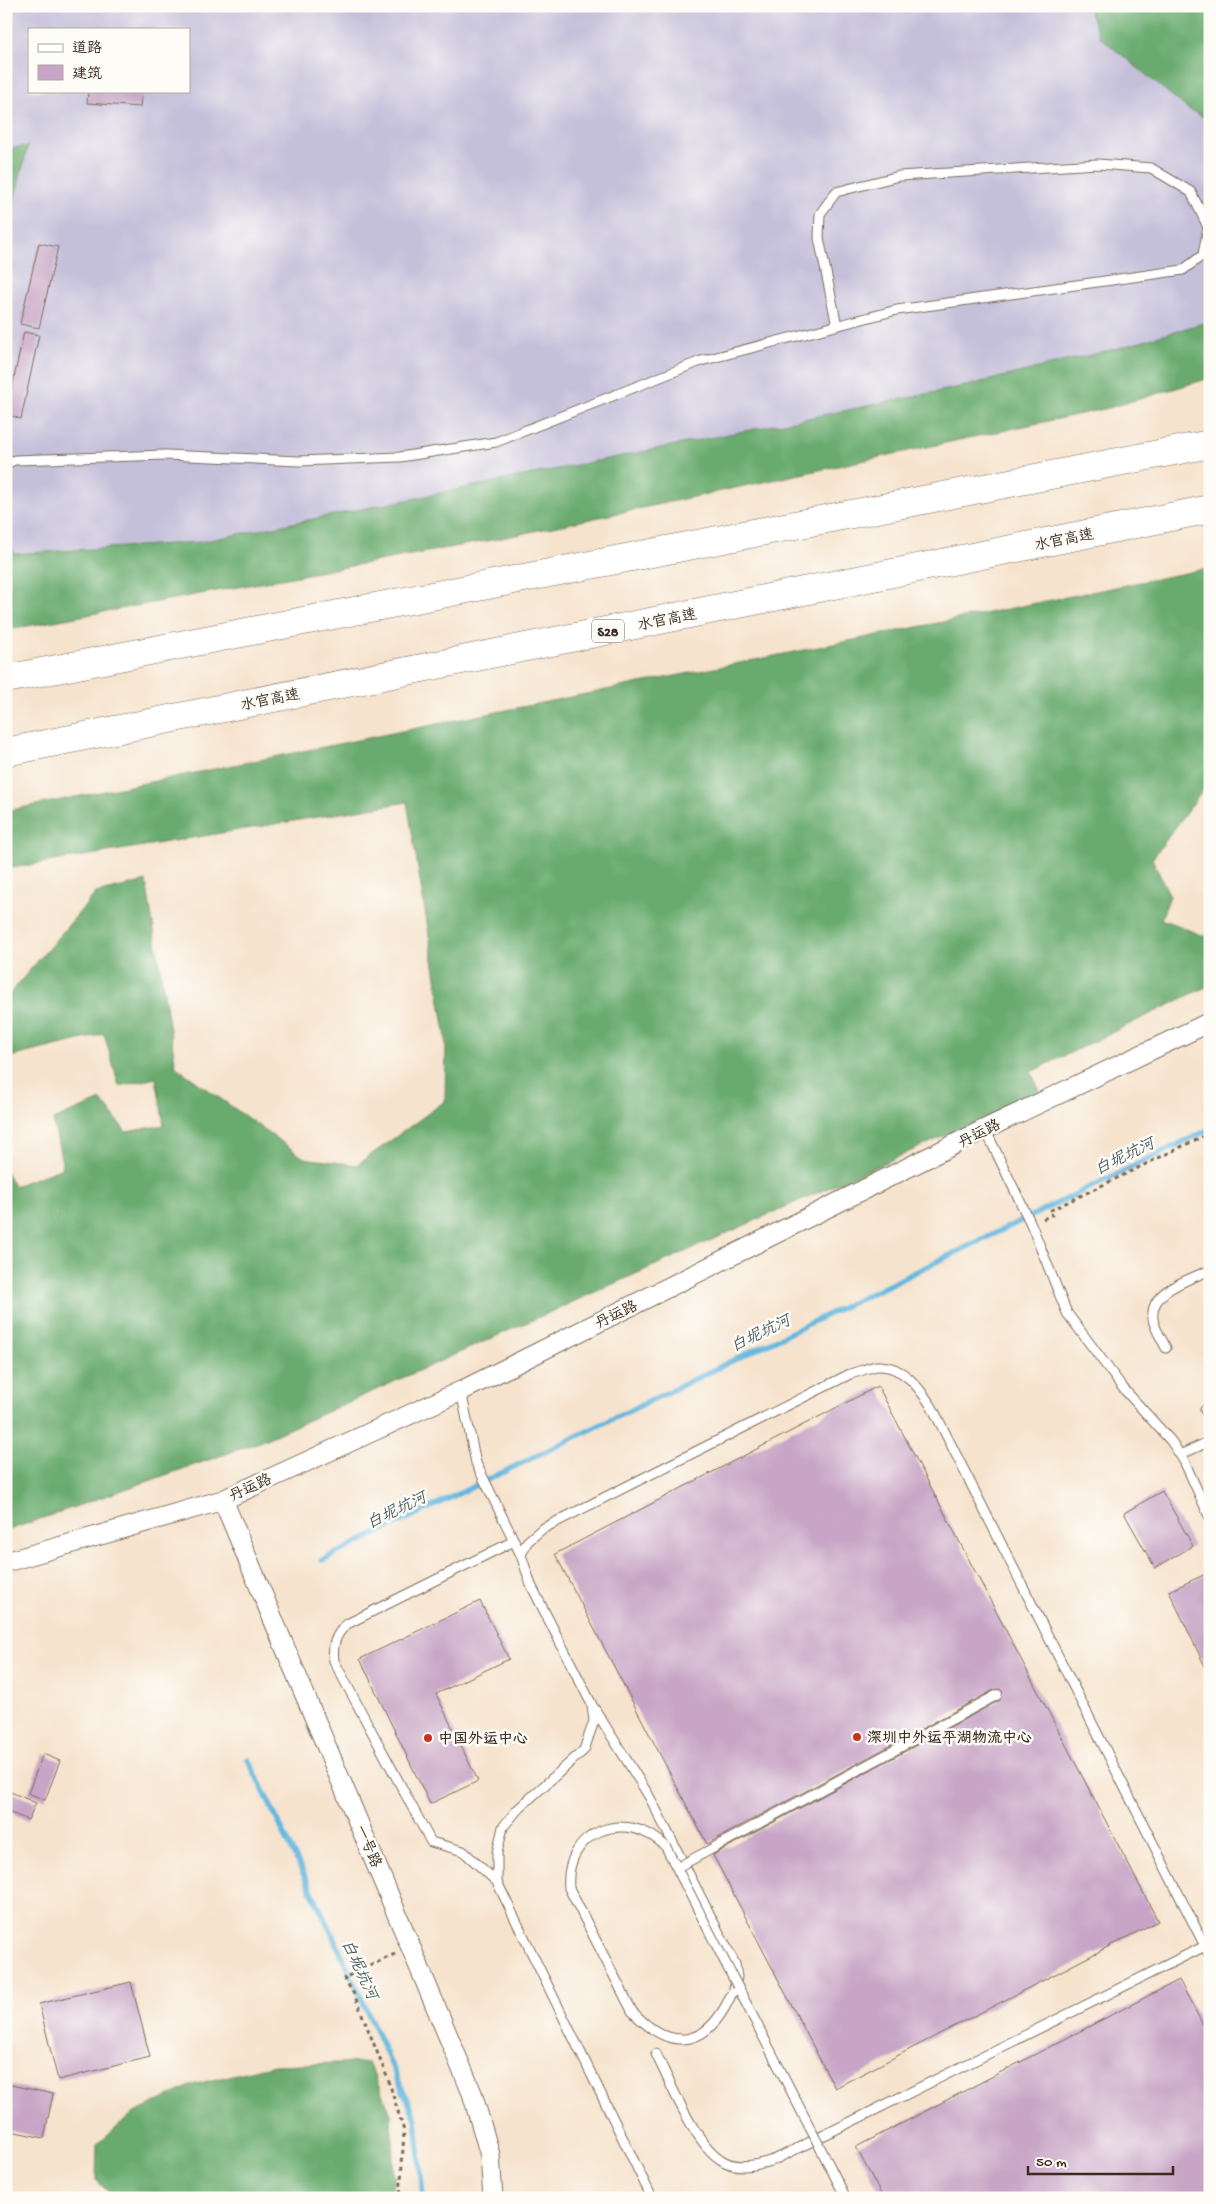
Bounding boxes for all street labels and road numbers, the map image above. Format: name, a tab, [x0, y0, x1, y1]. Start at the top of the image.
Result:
street label: 水官高速	[1033, 525, 1096, 556]
street label: 水官高速	[636, 605, 699, 636]
road number: S28	[592, 620, 624, 642]
street label: 水官高速	[239, 685, 302, 716]
street label: 丹运路	[956, 1117, 1004, 1153]
street label: 丹运路	[593, 1298, 641, 1334]
street label: 丹运路	[227, 1471, 275, 1506]
street label: 一号路	[350, 1823, 384, 1871]

